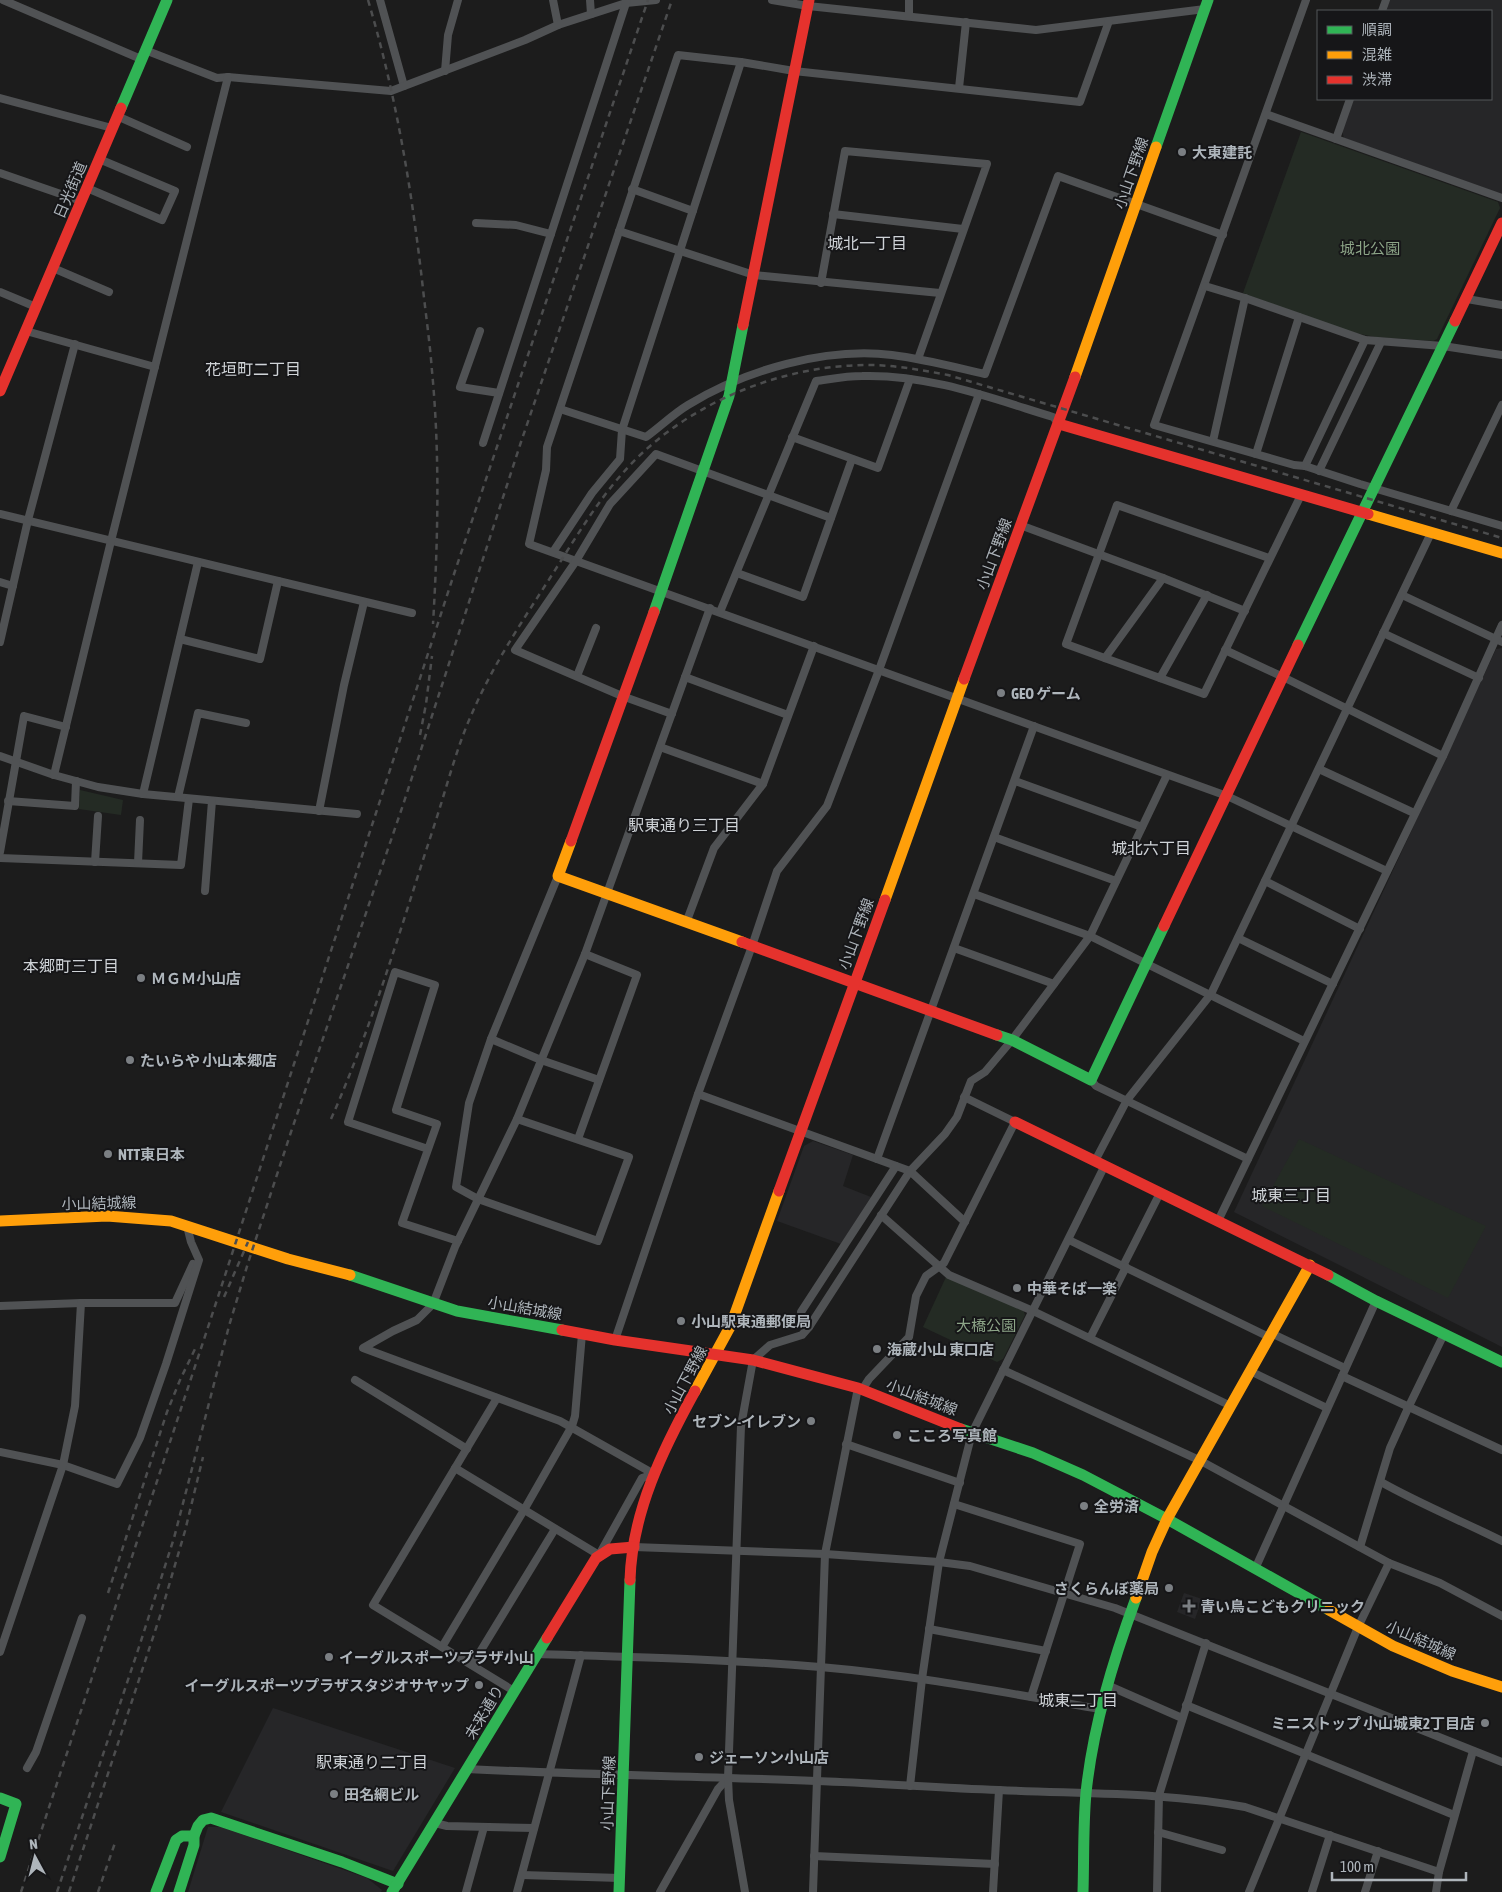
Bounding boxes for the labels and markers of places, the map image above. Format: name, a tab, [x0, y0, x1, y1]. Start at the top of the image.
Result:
place label: 大東建託	[1192, 144, 1252, 161]
marker: 大東建託	[1176, 146, 1188, 158]
place label: GEO ゲーム	[1011, 685, 1081, 702]
marker: GEO ゲーム	[995, 687, 1007, 699]
place label: ＭＧＭ小山店	[151, 970, 241, 987]
marker: ＭＧＭ小山店	[135, 972, 147, 984]
place label: たいらや 小山本郷店	[140, 1052, 277, 1069]
marker: たいらや 小山本郷店	[124, 1054, 136, 1066]
place label: NTT東日本	[118, 1146, 185, 1163]
marker: NTT東日本	[102, 1148, 114, 1160]
place label: 中華そば一楽	[1027, 1280, 1117, 1297]
marker: 中華そば一楽	[1011, 1282, 1023, 1294]
place label: 小山駅東通郵便局	[691, 1313, 811, 1330]
marker: 小山駅東通郵便局	[675, 1315, 687, 1327]
place label: 海蔵小山 東口店	[887, 1341, 994, 1358]
marker: 海蔵小山 東口店	[871, 1343, 883, 1355]
place label: セブン-イレブン	[692, 1413, 801, 1430]
marker: セブン-イレブン	[805, 1415, 817, 1427]
place label: こころ写真館	[907, 1427, 997, 1444]
marker: こころ写真館	[891, 1429, 903, 1441]
place label: 全労済	[1094, 1498, 1139, 1515]
marker: 全労済	[1078, 1500, 1090, 1512]
place label: さくらんぼ薬局	[1054, 1580, 1159, 1597]
marker: さくらんぼ薬局	[1163, 1582, 1175, 1594]
place label: 青い鳥こどもクリニック	[1200, 1598, 1365, 1615]
marker: 青い鳥こどもクリニック	[1182, 1599, 1196, 1613]
place label: イーグルスポーツプラザ小山	[339, 1649, 534, 1666]
marker: イーグルスポーツプラザ小山	[323, 1651, 335, 1663]
place label: イーグルスポーツプラザスタジオサヤップ	[184, 1677, 469, 1694]
marker: イーグルスポーツプラザスタジオサヤップ	[473, 1679, 485, 1691]
place label: ミニストップ 小山城東2丁目店	[1271, 1715, 1475, 1732]
marker: ミニストップ 小山城東2丁目店	[1479, 1717, 1491, 1729]
place label: ジェーソン小山店	[709, 1749, 829, 1766]
marker: ジェーソン小山店	[693, 1751, 705, 1763]
place label: 田名網ビル	[344, 1786, 419, 1803]
marker: 田名網ビル	[328, 1788, 340, 1800]

